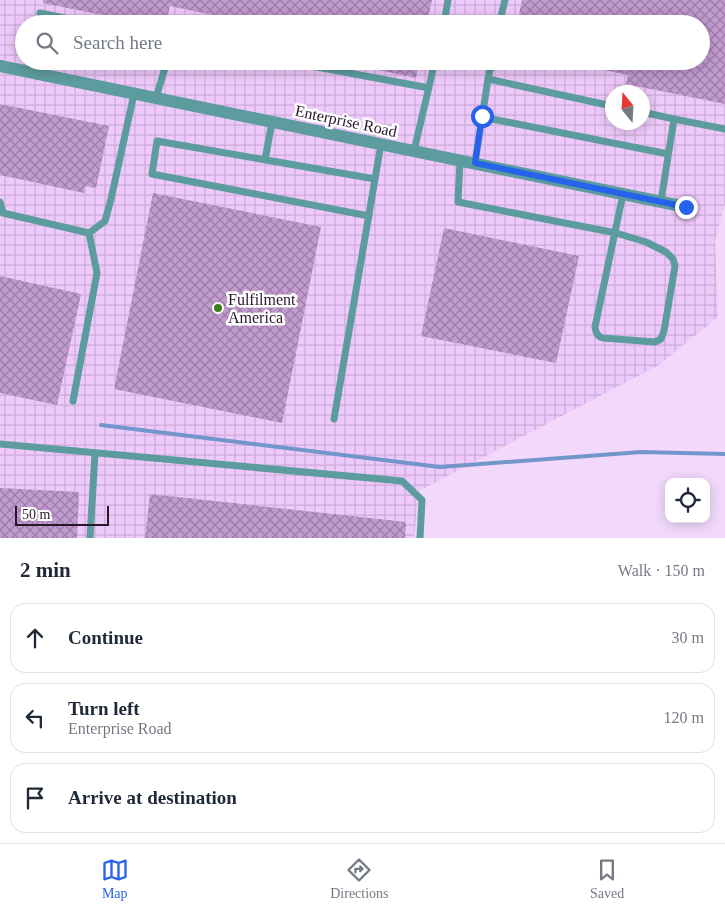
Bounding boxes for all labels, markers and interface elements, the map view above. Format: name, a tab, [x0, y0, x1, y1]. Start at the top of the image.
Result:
search box	[15, 15, 710, 70]
icon: search	[33, 29, 61, 57]
text: Search here	[73, 32, 162, 53]
north arrow	[605, 85, 650, 130]
street label: Enterprise Road	[293, 102, 398, 141]
route start	[471, 105, 494, 128]
route end	[675, 196, 698, 219]
place label: Fulfilment America	[228, 291, 296, 326]
marker: Fulfilment America	[212, 302, 224, 314]
map controls	[665, 478, 710, 523]
button: locate	[665, 478, 710, 523]
scale bar	[15, 503, 109, 526]
text: 50 m	[22, 507, 50, 522]
text: 2 min	[20, 558, 71, 582]
text: Walk · 150 m	[618, 562, 705, 579]
icon: ahead	[21, 624, 49, 652]
text: Continue	[68, 627, 143, 648]
text: 30 m	[672, 629, 704, 646]
text: Turn left	[68, 698, 140, 719]
icon: left	[21, 704, 49, 732]
text: 120 m	[664, 709, 704, 726]
text: Enterprise Road	[68, 720, 172, 737]
icon: arrive	[21, 784, 49, 812]
text: Arrive at destination	[68, 787, 237, 808]
tab: Map	[101, 856, 129, 902]
tab: Directions	[330, 856, 389, 902]
tab: Saved	[590, 856, 624, 902]

